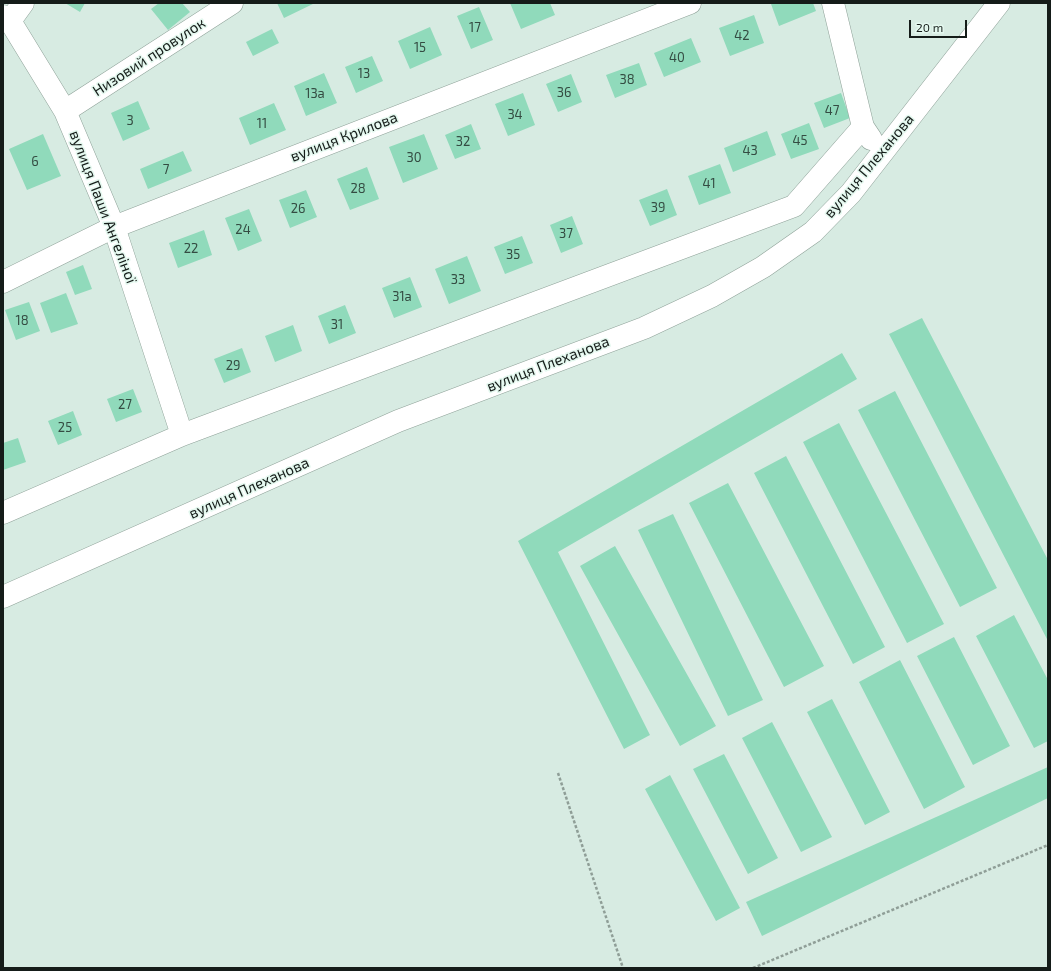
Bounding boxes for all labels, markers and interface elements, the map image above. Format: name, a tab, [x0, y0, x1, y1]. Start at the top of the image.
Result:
scale bar	[911, 12, 969, 38]
street label: Низовий провулок	[89, 14, 209, 100]
house number: 17	[469, 20, 481, 36]
text: 20 m	[916, 20, 943, 34]
house number: 42	[734, 28, 750, 44]
house number: 15	[414, 40, 426, 56]
house number: 40	[669, 50, 685, 66]
house number: 13	[358, 66, 370, 82]
house number: 38	[619, 72, 635, 88]
house number: 36	[557, 85, 571, 101]
house number: 13а	[305, 86, 325, 102]
house number: 47	[825, 103, 839, 119]
house number: 34	[507, 107, 523, 123]
street label: вулиця Крилова	[288, 108, 400, 166]
street label: вулиця Плеханова	[820, 111, 918, 221]
house number: 3	[126, 113, 134, 129]
house number: 11	[257, 116, 267, 132]
street label: вулиця Паши Ангеліної	[66, 128, 140, 286]
house number: 45	[793, 133, 807, 149]
house number: 32	[456, 134, 470, 150]
house number: 43	[742, 143, 758, 159]
house number: 30	[406, 150, 422, 166]
house number: 6	[31, 154, 39, 170]
house number: 7	[163, 162, 169, 178]
house number: 41	[702, 176, 716, 192]
house number: 28	[350, 181, 366, 197]
house number: 39	[651, 200, 665, 216]
house number: 26	[291, 201, 305, 217]
house number: 24	[235, 222, 251, 238]
house number: 37	[559, 226, 573, 242]
house number: 22	[184, 241, 198, 257]
house number: 35	[506, 247, 520, 263]
house number: 33	[451, 272, 465, 288]
house number: 31а	[392, 289, 412, 305]
house number: 18	[15, 313, 29, 329]
house number: 31	[331, 317, 343, 333]
street label: вулиця Плеханова	[484, 332, 612, 396]
house number: 29	[226, 358, 240, 374]
house number: 27	[118, 397, 132, 413]
house number: 25	[58, 420, 72, 436]
street label: вулиця Плеханова	[186, 453, 312, 523]

